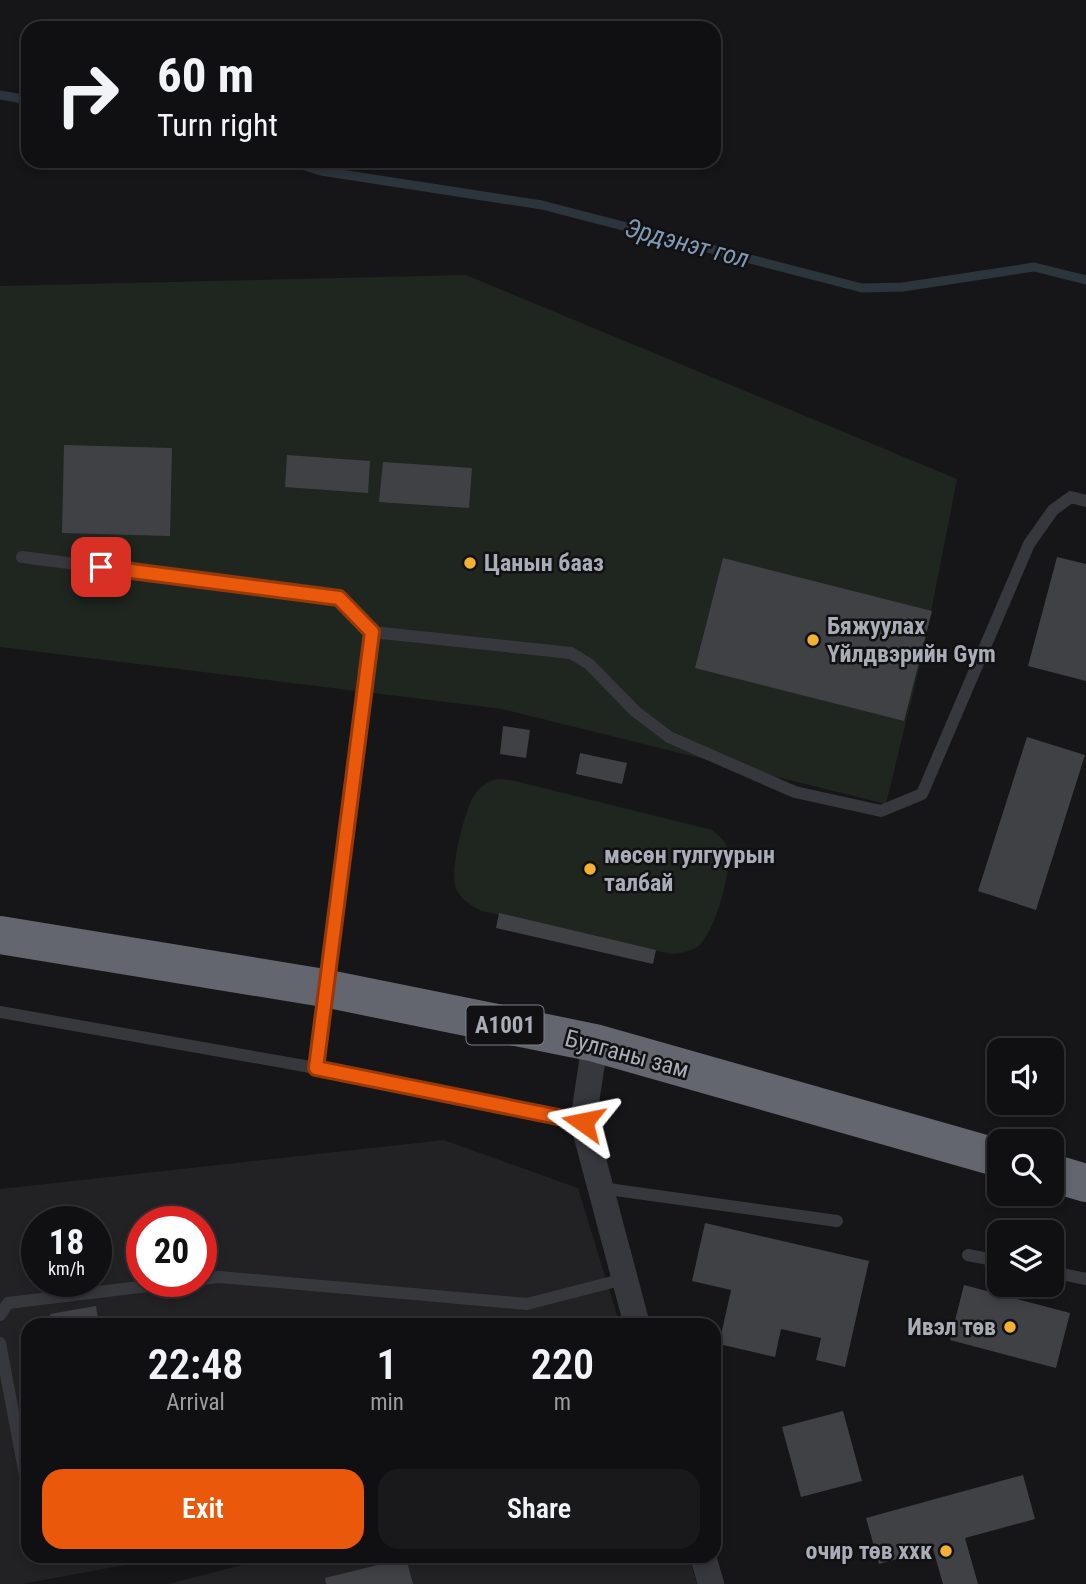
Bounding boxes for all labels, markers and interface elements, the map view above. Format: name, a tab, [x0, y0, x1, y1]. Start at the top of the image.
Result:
text: 60 m	[157, 47, 254, 104]
icon: right	[42, 49, 133, 140]
text: Turn right	[157, 106, 278, 144]
water label: Эрдэнэт гол	[622, 212, 753, 274]
pin	[71, 537, 131, 597]
icon: arrive	[82, 548, 120, 586]
place label: Цанын бааз	[484, 549, 604, 577]
marker: Цанын бааз	[462, 555, 478, 571]
place label: Бяжуулах Үйлдвэрийн Gym	[827, 612, 996, 668]
marker: Бяжуулах Үйлдвэрийн Gym	[805, 632, 821, 648]
place label: мөсөн гулгуурын талбай	[604, 841, 775, 897]
marker: мөсөн гулгуурын талбай	[582, 861, 598, 877]
road number: A1001	[466, 1006, 544, 1044]
street label: Булганы зам	[562, 1024, 692, 1084]
map controls	[987, 1038, 1064, 1297]
button: sound	[987, 1038, 1064, 1115]
position arrow	[546, 1085, 620, 1159]
button: search	[987, 1129, 1064, 1206]
speed limit sign: 20	[126, 1206, 217, 1297]
button: layers	[987, 1220, 1064, 1297]
text: 18	[49, 1222, 84, 1263]
text: km/h	[48, 1258, 85, 1279]
place label: Ивэл төв	[907, 1313, 996, 1341]
marker: Ивэл төв	[1002, 1319, 1018, 1335]
text: 22:48	[148, 1340, 243, 1389]
text: 1	[377, 1340, 398, 1389]
text: 220	[531, 1340, 594, 1389]
text: Arrival	[166, 1389, 225, 1416]
text: min	[370, 1389, 404, 1416]
text: m	[554, 1389, 571, 1416]
button: Exit	[42, 1469, 364, 1549]
button: Share	[378, 1469, 700, 1549]
place label: очир төв ххк	[806, 1537, 932, 1565]
marker: очир төв ххк	[938, 1543, 954, 1559]

